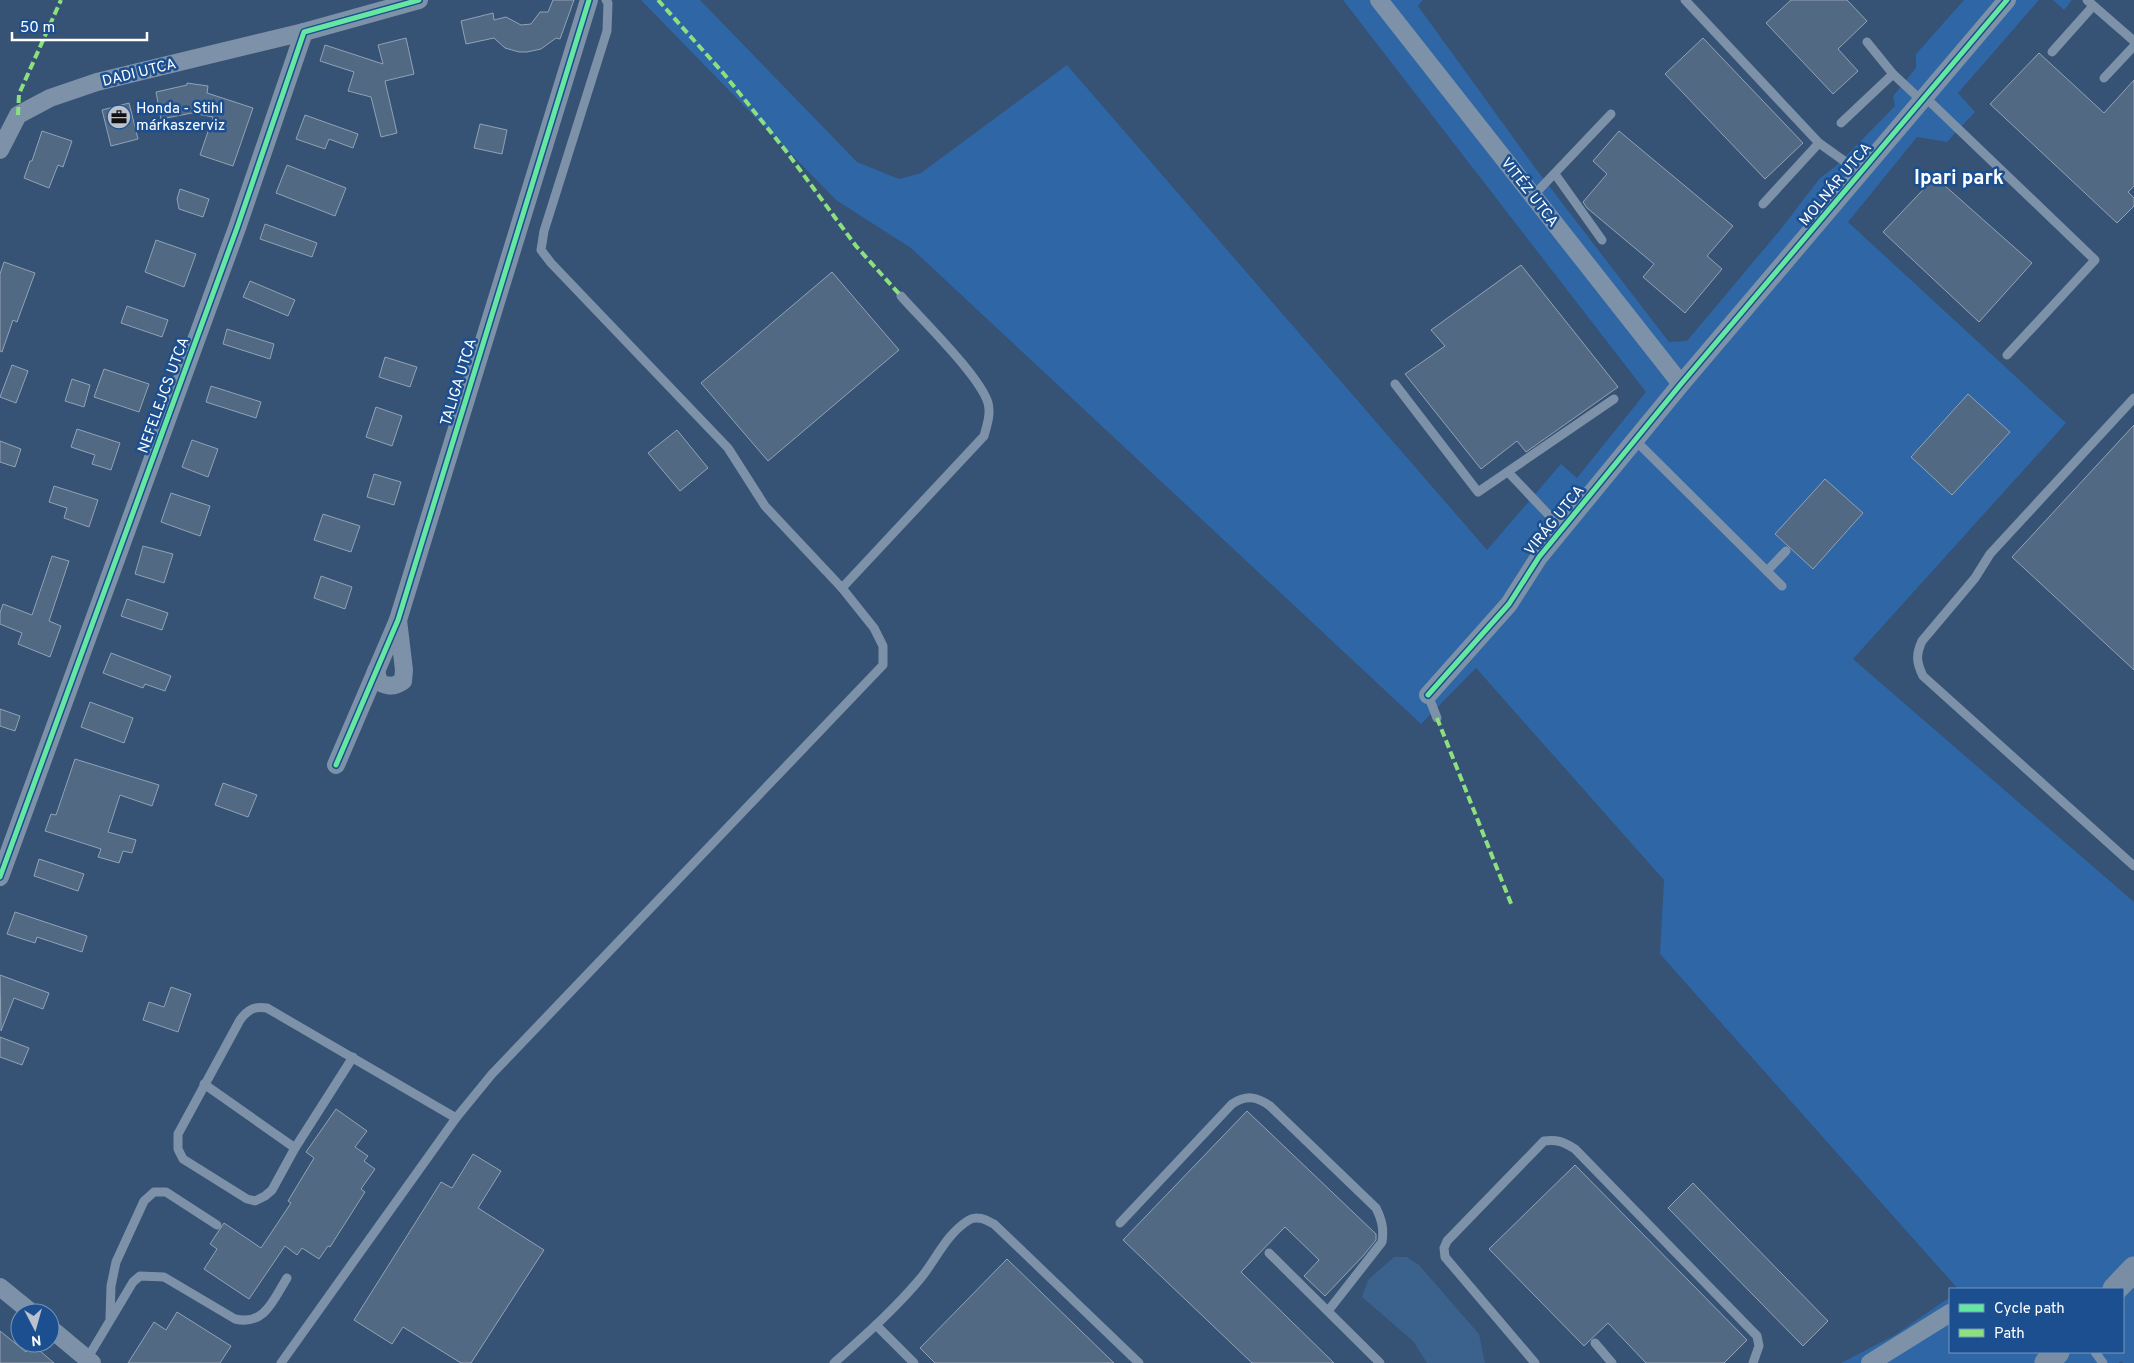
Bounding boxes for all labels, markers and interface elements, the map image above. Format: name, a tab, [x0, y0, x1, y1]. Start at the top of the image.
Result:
scale bar	[12, 10, 148, 42]
text: 50 m	[20, 19, 55, 38]
street label: DADI UTCA	[100, 55, 178, 92]
place label: Honda - Stihl márkaszerviz	[136, 100, 225, 136]
office icon: Honda - Stihl márkaszerviz	[106, 104, 132, 130]
street label: MOLNÁR UTCA	[1795, 139, 1877, 231]
street label: VITÉZ UTCA	[1496, 154, 1563, 231]
district label: Ipari park	[1914, 166, 2004, 192]
street label: NEFELEJCS UTCA	[135, 335, 194, 456]
street label: TALIGA UTCA	[437, 336, 482, 429]
street label: VIRÁG UTCA	[1520, 481, 1589, 560]
legend	[1949, 1288, 2124, 1353]
text: Cycle path	[1994, 1300, 2065, 1319]
north arrow	[10, 1303, 60, 1353]
text: Path	[1994, 1325, 2025, 1344]
text: N	[30, 1330, 42, 1348]

